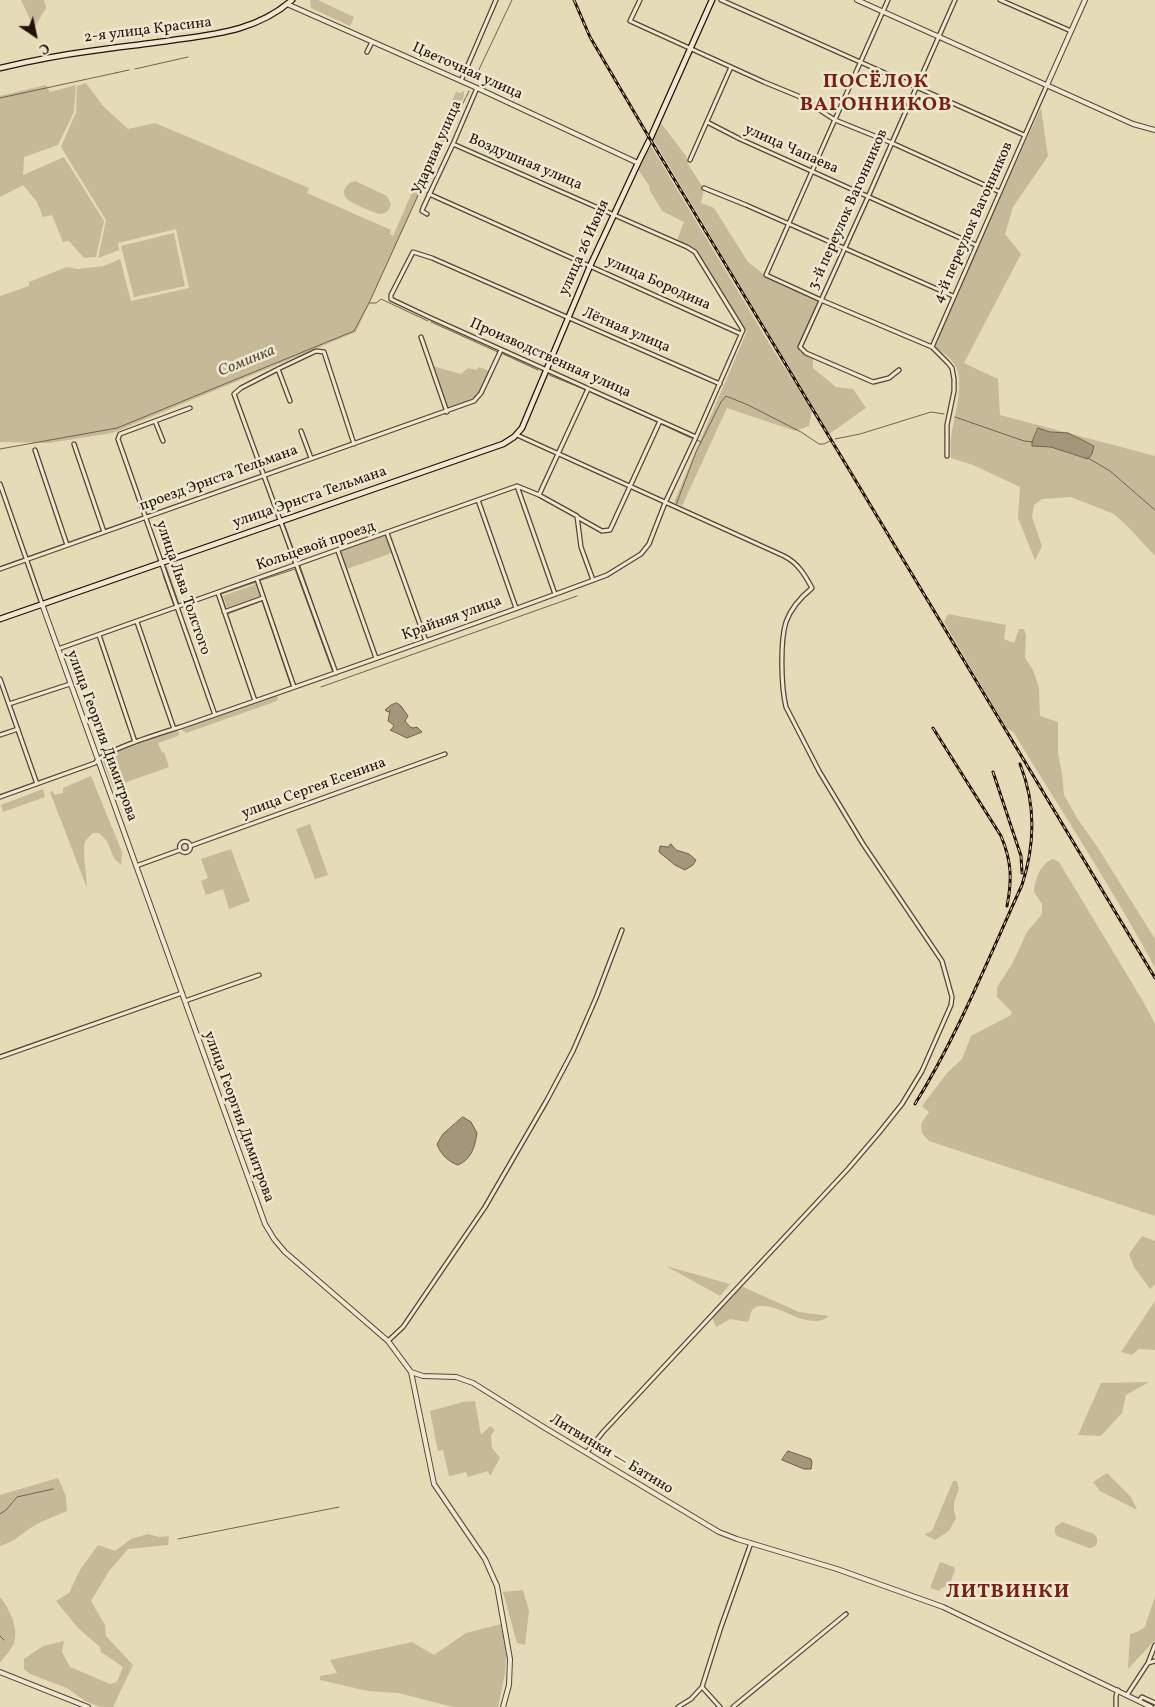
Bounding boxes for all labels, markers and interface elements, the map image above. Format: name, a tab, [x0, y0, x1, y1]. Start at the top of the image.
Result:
north arrow	[10, 10, 60, 60]
street label: 2-я улица Красина	[83, 14, 213, 48]
text: С	[35, 37, 53, 58]
street label: Цветочная улица	[409, 40, 525, 104]
district label: ПОСЁЛОК ВАГОННИКОВ	[798, 71, 954, 118]
street label: Ударная улица	[409, 98, 467, 198]
street label: улица Чапаева	[741, 121, 841, 179]
street label: 3-й переулок Вагонников	[805, 127, 893, 293]
street label: Воздушная улица	[465, 131, 585, 195]
street label: 4-й переулок Вагонников	[930, 139, 1018, 307]
street label: улица 26 Июня	[556, 197, 614, 299]
street label: улица Бородина	[603, 253, 713, 315]
street label: Лётная улица	[579, 304, 673, 358]
street label: Производственная улица	[467, 315, 633, 403]
water label: Соминка	[216, 342, 278, 382]
street label: проезд Эрнста Тельмана	[137, 442, 301, 516]
street label: улица Эрнста Тельмана	[231, 463, 389, 533]
street label: Кольцевой проезд	[254, 518, 378, 576]
street label: улица Льва Толстого	[151, 519, 213, 657]
street label: Крайняя улица	[400, 593, 504, 645]
street label: улица Георгия Димитрова	[62, 648, 140, 824]
street label: улица Сергея Есенина	[239, 754, 389, 824]
street label: улица Георгия Димитрова	[199, 1029, 277, 1205]
street label: Литвинки — Батино	[546, 1411, 676, 1499]
district label: ЛИТВИНКИ	[945, 1581, 1071, 1605]

